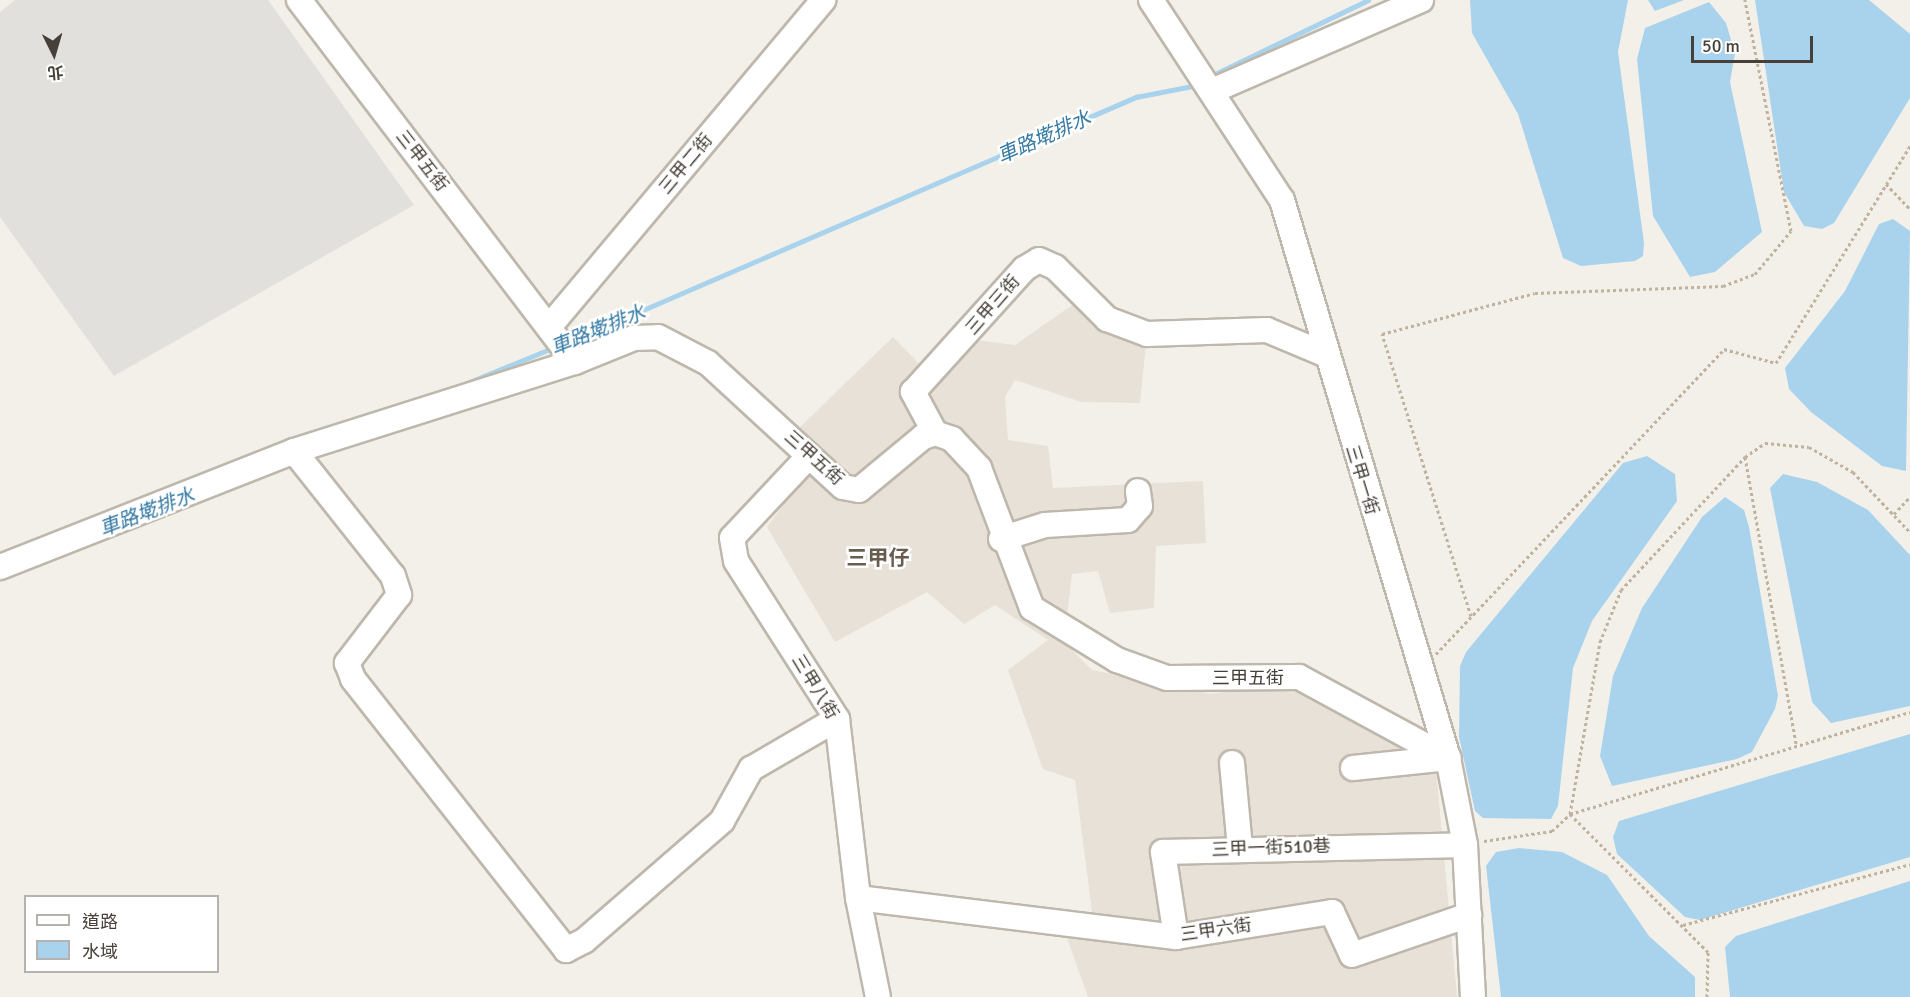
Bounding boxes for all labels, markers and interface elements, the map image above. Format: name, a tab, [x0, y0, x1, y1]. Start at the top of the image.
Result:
north arrow	[24, 24, 84, 84]
scale bar	[1694, 24, 1816, 62]
text: 50 m	[1702, 35, 1740, 57]
text: 北	[47, 61, 64, 83]
water label: 車路墘排水	[993, 106, 1095, 168]
street label: 三甲五街	[391, 126, 453, 196]
street label: 三甲二街	[655, 129, 717, 199]
street label: 三甲三街	[961, 271, 1025, 339]
water label: 車路墘排水	[547, 300, 649, 360]
street label: 三甲五街	[780, 426, 848, 490]
street label: 三甲一街	[1341, 442, 1383, 518]
water label: 車路墘排水	[96, 483, 198, 541]
district label: 三甲仔	[847, 545, 909, 571]
street label: 三甲八街	[787, 651, 843, 723]
street label: 三甲五街	[1212, 667, 1284, 689]
street label: 三甲一街510巷	[1211, 835, 1331, 861]
legend	[24, 895, 219, 973]
text: 道路	[82, 911, 118, 933]
street label: 三甲六街	[1179, 914, 1253, 946]
text: 水域	[82, 941, 118, 963]

